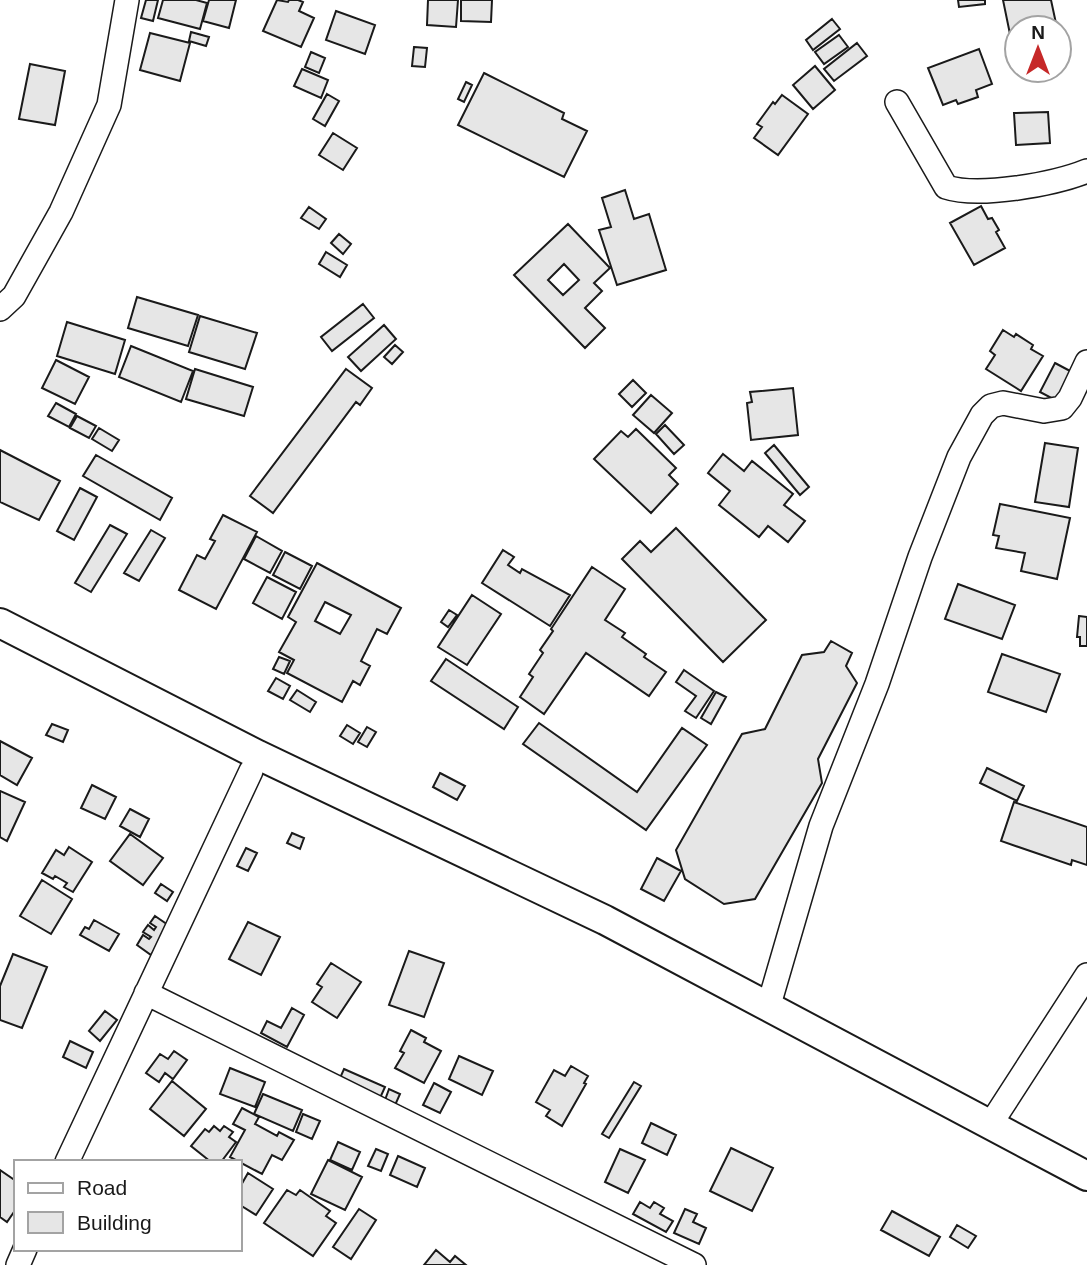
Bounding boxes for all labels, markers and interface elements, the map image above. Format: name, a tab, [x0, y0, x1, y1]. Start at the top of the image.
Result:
north arrow	[1003, 14, 1073, 84]
text: N	[1031, 22, 1045, 43]
legend	[14, 1160, 242, 1251]
text: Road	[77, 1176, 127, 1199]
text: Building	[77, 1211, 152, 1234]

